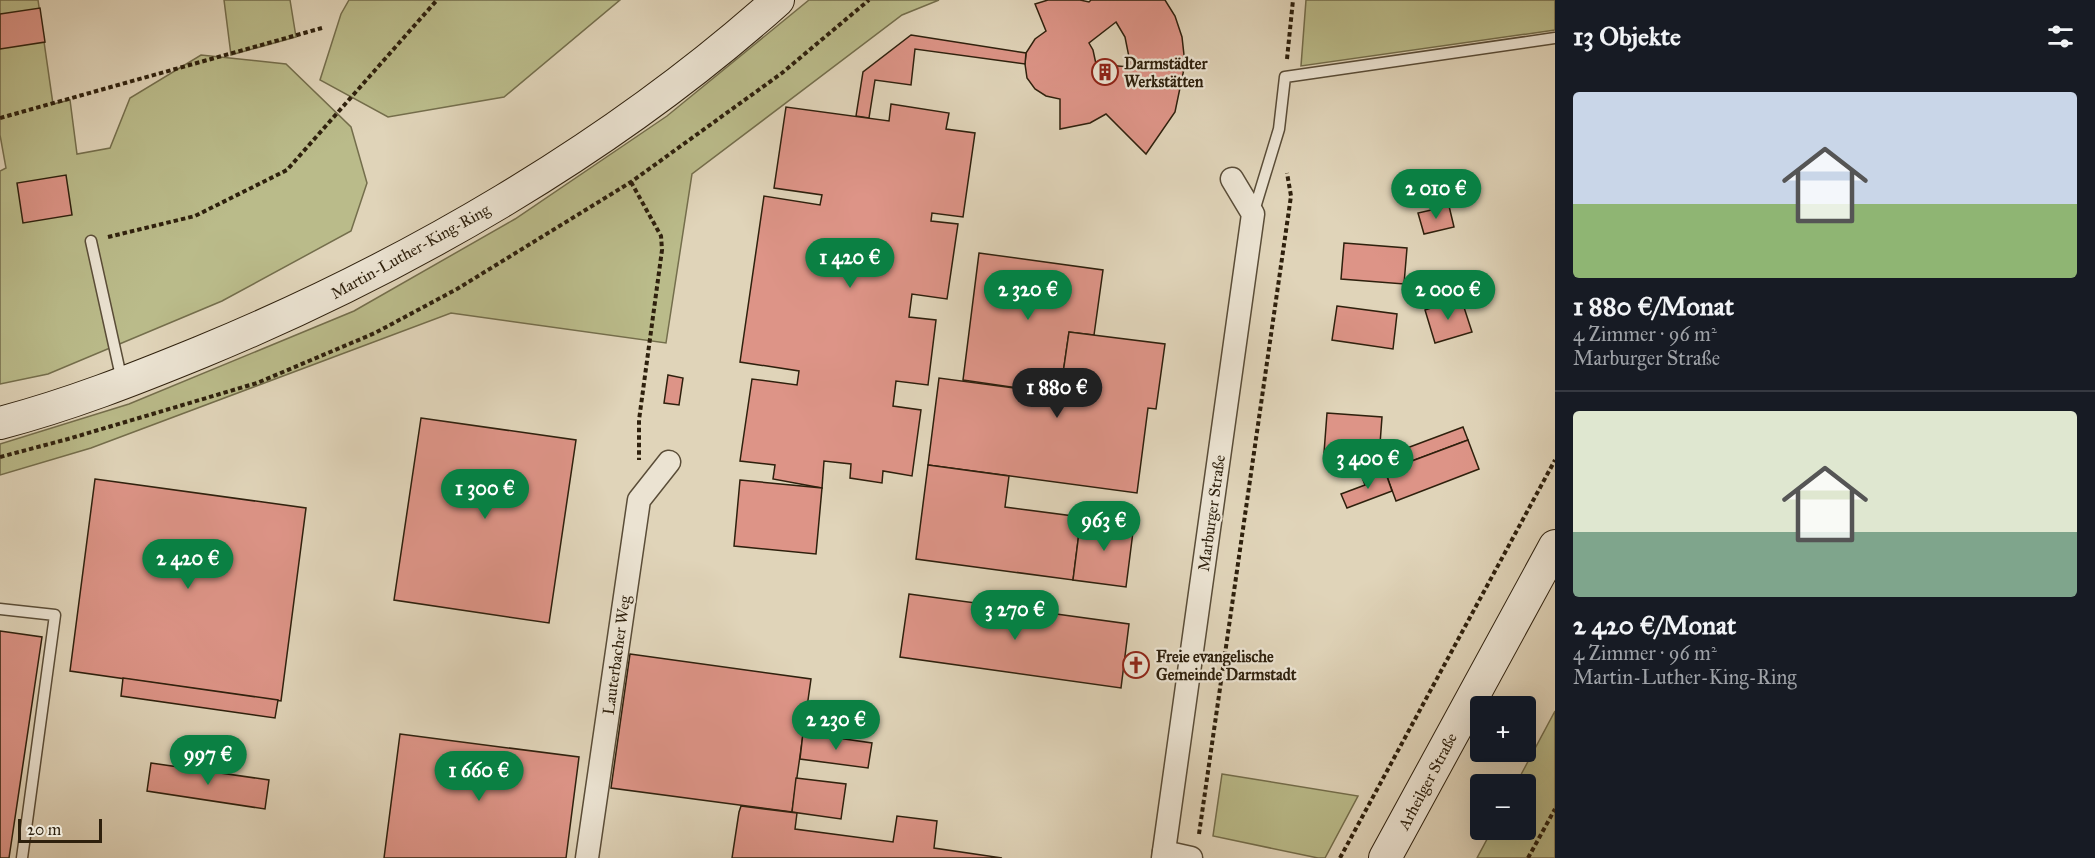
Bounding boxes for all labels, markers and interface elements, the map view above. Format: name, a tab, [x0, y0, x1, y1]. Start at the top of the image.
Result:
text: 13 Objekte	[1573, 20, 1681, 52]
icon: filters	[2044, 20, 2077, 53]
place label: Darmstädter Werkstätten	[1124, 54, 1208, 91]
building icon: Darmstädter Werkstätten	[1090, 57, 1120, 87]
icon: home	[1771, 131, 1879, 239]
pin: 2 010 €	[1381, 169, 1491, 220]
text: 2 010 €	[1405, 176, 1467, 200]
street label: Martin-Luther-King-Ring	[327, 200, 494, 304]
pin: 1 420 €	[795, 238, 905, 289]
text: 1 420 €	[819, 245, 881, 269]
pin: 2 320 €	[973, 270, 1083, 321]
pin: 2 000 €	[1393, 270, 1503, 321]
text: 2 320 €	[998, 277, 1058, 301]
text: 2 000 €	[1415, 277, 1481, 301]
text: 1 880 €/Monat	[1573, 290, 1734, 322]
text: 4 Zimmer · 96 m²	[1573, 322, 1717, 346]
text: Marburger Straße	[1573, 346, 1720, 370]
pin: 1 880 €	[1002, 368, 1112, 419]
text: 1 880 €	[1026, 375, 1088, 399]
pin: 3 400 €	[1313, 439, 1423, 490]
text: 3 400 €	[1336, 446, 1400, 470]
icon: home	[1771, 450, 1879, 558]
street label: Marburger Straße	[1194, 453, 1230, 573]
pin: 1 300 €	[430, 469, 540, 520]
text: 1 300 €	[455, 476, 515, 500]
pin: 963 €	[1062, 501, 1146, 552]
text: 963 €	[1081, 508, 1127, 532]
pin: 2 420 €	[133, 539, 243, 590]
text: 2 420 €	[156, 546, 220, 570]
pin: 3 270 €	[960, 590, 1070, 641]
street label: Lauterbacher Weg	[599, 594, 635, 716]
text: 3 270 €	[985, 597, 1045, 621]
text: 2 420 €/Monat	[1573, 609, 1736, 641]
text: 4 Zimmer · 96 m²	[1573, 641, 1717, 665]
place label: Freie evangelische Gemeinde Darmstadt	[1156, 647, 1297, 684]
church icon: Freie evangelische Gemeinde Darmstadt	[1121, 650, 1151, 680]
text: Martin-Luther-King-Ring	[1573, 665, 1797, 689]
map controls	[1470, 696, 1536, 840]
button: +	[1470, 696, 1536, 762]
pin: 2 230 €	[781, 700, 891, 751]
text: 2 230 €	[806, 707, 866, 731]
street label: Arheilger Straße	[1393, 729, 1462, 834]
pin: 997 €	[166, 735, 250, 786]
text: 997 €	[184, 742, 232, 766]
pin: 1 660 €	[424, 751, 534, 802]
text: 1 660 €	[449, 758, 509, 782]
button: −	[1470, 774, 1536, 840]
scale bar	[18, 816, 102, 844]
text: 20 m	[27, 820, 61, 839]

